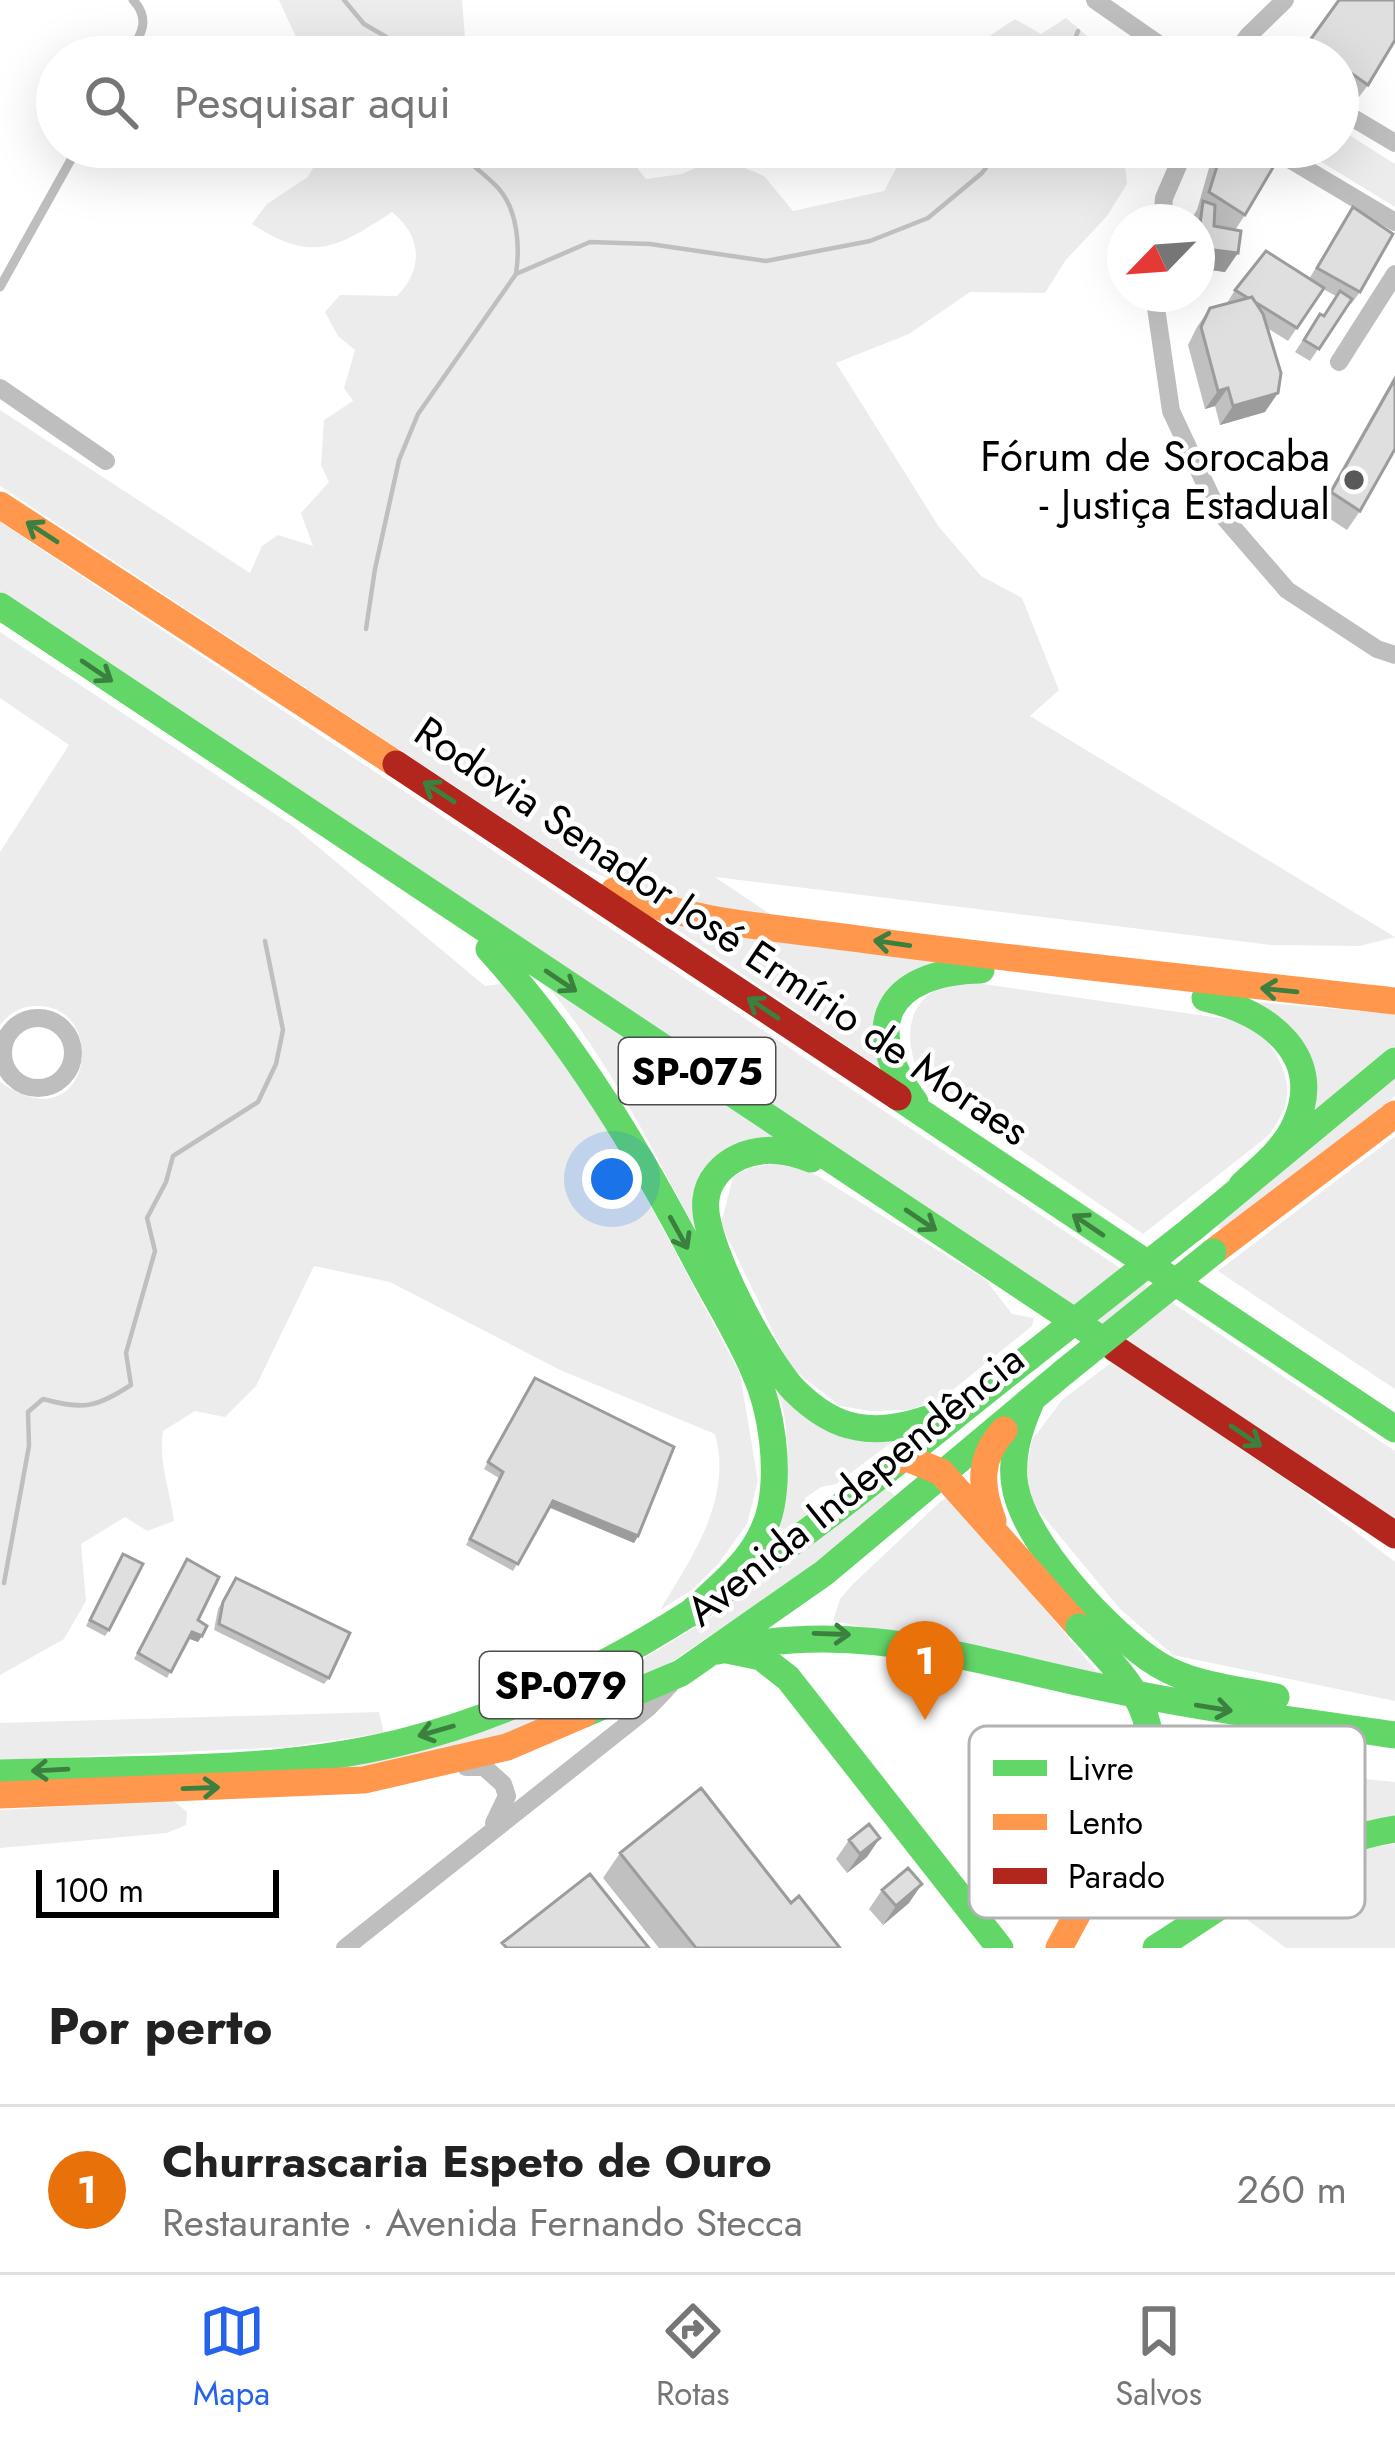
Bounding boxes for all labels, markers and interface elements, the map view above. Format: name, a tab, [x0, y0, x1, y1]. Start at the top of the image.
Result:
search box	[36, 36, 1359, 168]
icon: search	[78, 69, 144, 135]
text: Pesquisar aqui	[174, 70, 451, 135]
north arrow	[1107, 204, 1215, 312]
place label: Fórum de Sorocaba - Justiça Estadual	[980, 426, 1330, 535]
marker: Fórum de Sorocaba - Justiça Estadual	[1341, 467, 1367, 493]
one-way arrow	[26, 520, 60, 545]
one-way arrow	[80, 658, 114, 683]
street label: Rodovia Senador José Ermírio de Moraes	[402, 702, 1042, 1160]
one-way arrow	[422, 779, 456, 804]
one-way arrow	[873, 931, 912, 954]
one-way arrow	[544, 968, 578, 993]
one-way arrow	[1260, 979, 1299, 1001]
one-way arrow	[747, 996, 781, 1021]
road number: SP-075	[619, 1038, 775, 1104]
your location	[582, 1149, 642, 1209]
one-way arrow	[904, 1207, 938, 1232]
one-way arrow	[1071, 1213, 1105, 1238]
one-way arrow	[668, 1214, 691, 1249]
street label: Avenida Independência	[673, 1329, 1037, 1641]
one-way arrow	[1229, 1423, 1263, 1448]
pin: 1	[886, 1621, 964, 1720]
one-way arrow	[812, 1623, 851, 1646]
road number: SP-079	[480, 1652, 642, 1718]
one-way arrow	[1194, 1698, 1233, 1721]
one-way arrow	[418, 1721, 456, 1743]
legend	[969, 1726, 1365, 1918]
text: Livre	[1068, 1745, 1134, 1792]
one-way arrow	[31, 1759, 70, 1782]
one-way arrow	[181, 1777, 220, 1800]
text: Lento	[1068, 1799, 1143, 1846]
text: Parado	[1068, 1853, 1165, 1900]
scale bar	[36, 1864, 279, 1917]
text: 100 m	[54, 1867, 144, 1914]
text: Por perto	[48, 1989, 273, 2063]
text: Churrascaria Espeto de Ouro	[162, 2129, 772, 2194]
text: 1	[77, 2161, 97, 2218]
text: 260 m	[1237, 2161, 1347, 2218]
text: Restaurante · Avenida Fernando Stecca	[162, 2194, 803, 2251]
tab: Mapa	[193, 2298, 270, 2417]
tab: Rotas	[656, 2298, 729, 2417]
tab: Salvos	[1115, 2298, 1202, 2417]

